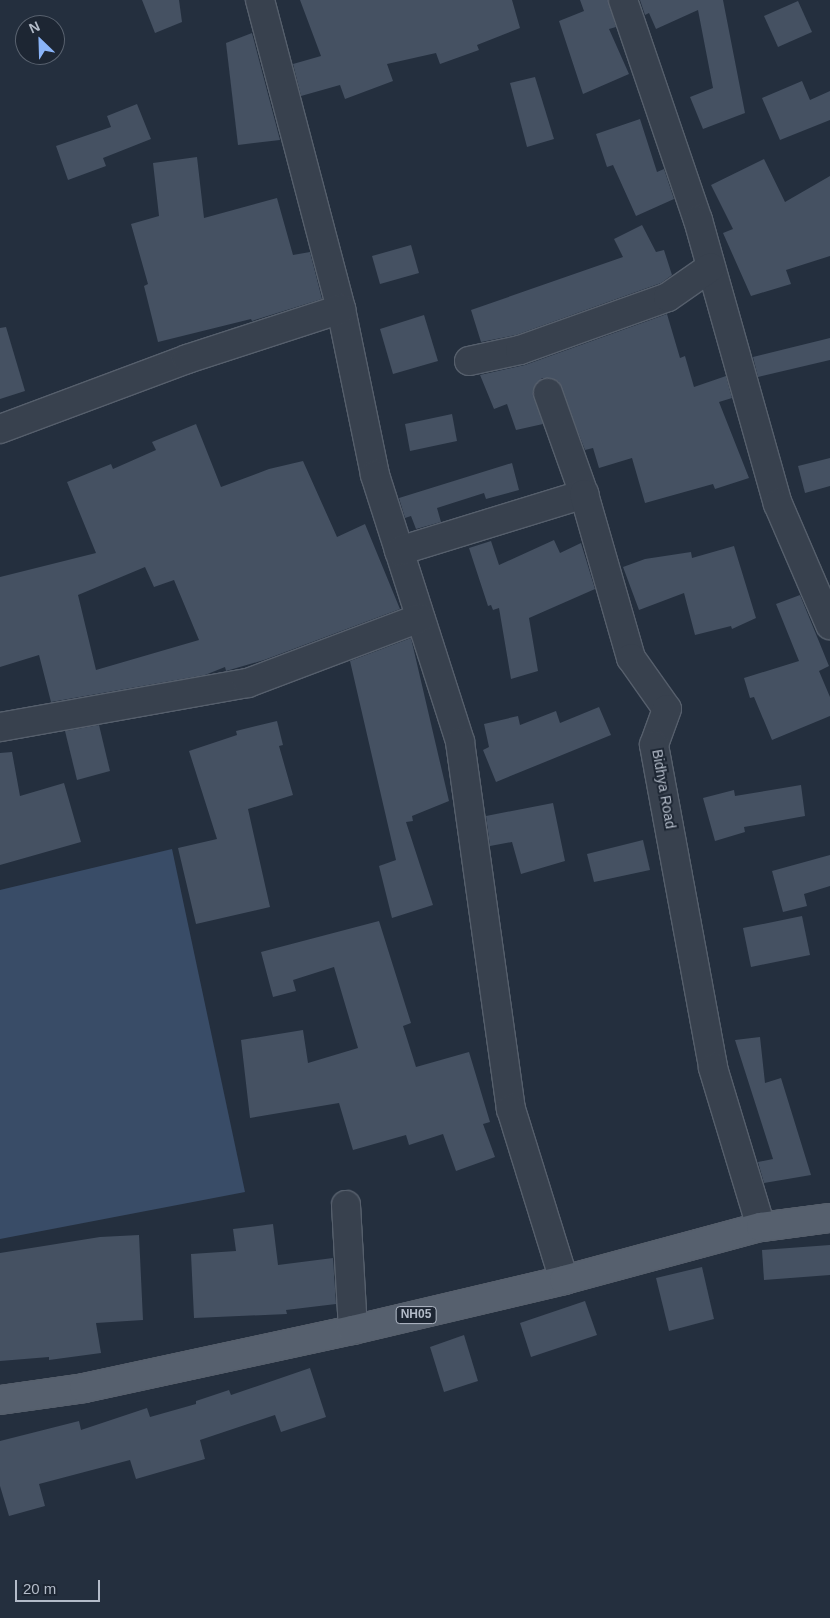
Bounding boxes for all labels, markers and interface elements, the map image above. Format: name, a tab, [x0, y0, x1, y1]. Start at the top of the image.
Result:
north arrow	[15, 15, 65, 65]
text: N	[26, 18, 42, 37]
street label: Bidhya Road	[649, 748, 679, 830]
road number: NH05	[395, 1306, 437, 1324]
scale bar	[18, 1570, 102, 1602]
text: 20 m	[23, 1580, 56, 1597]

